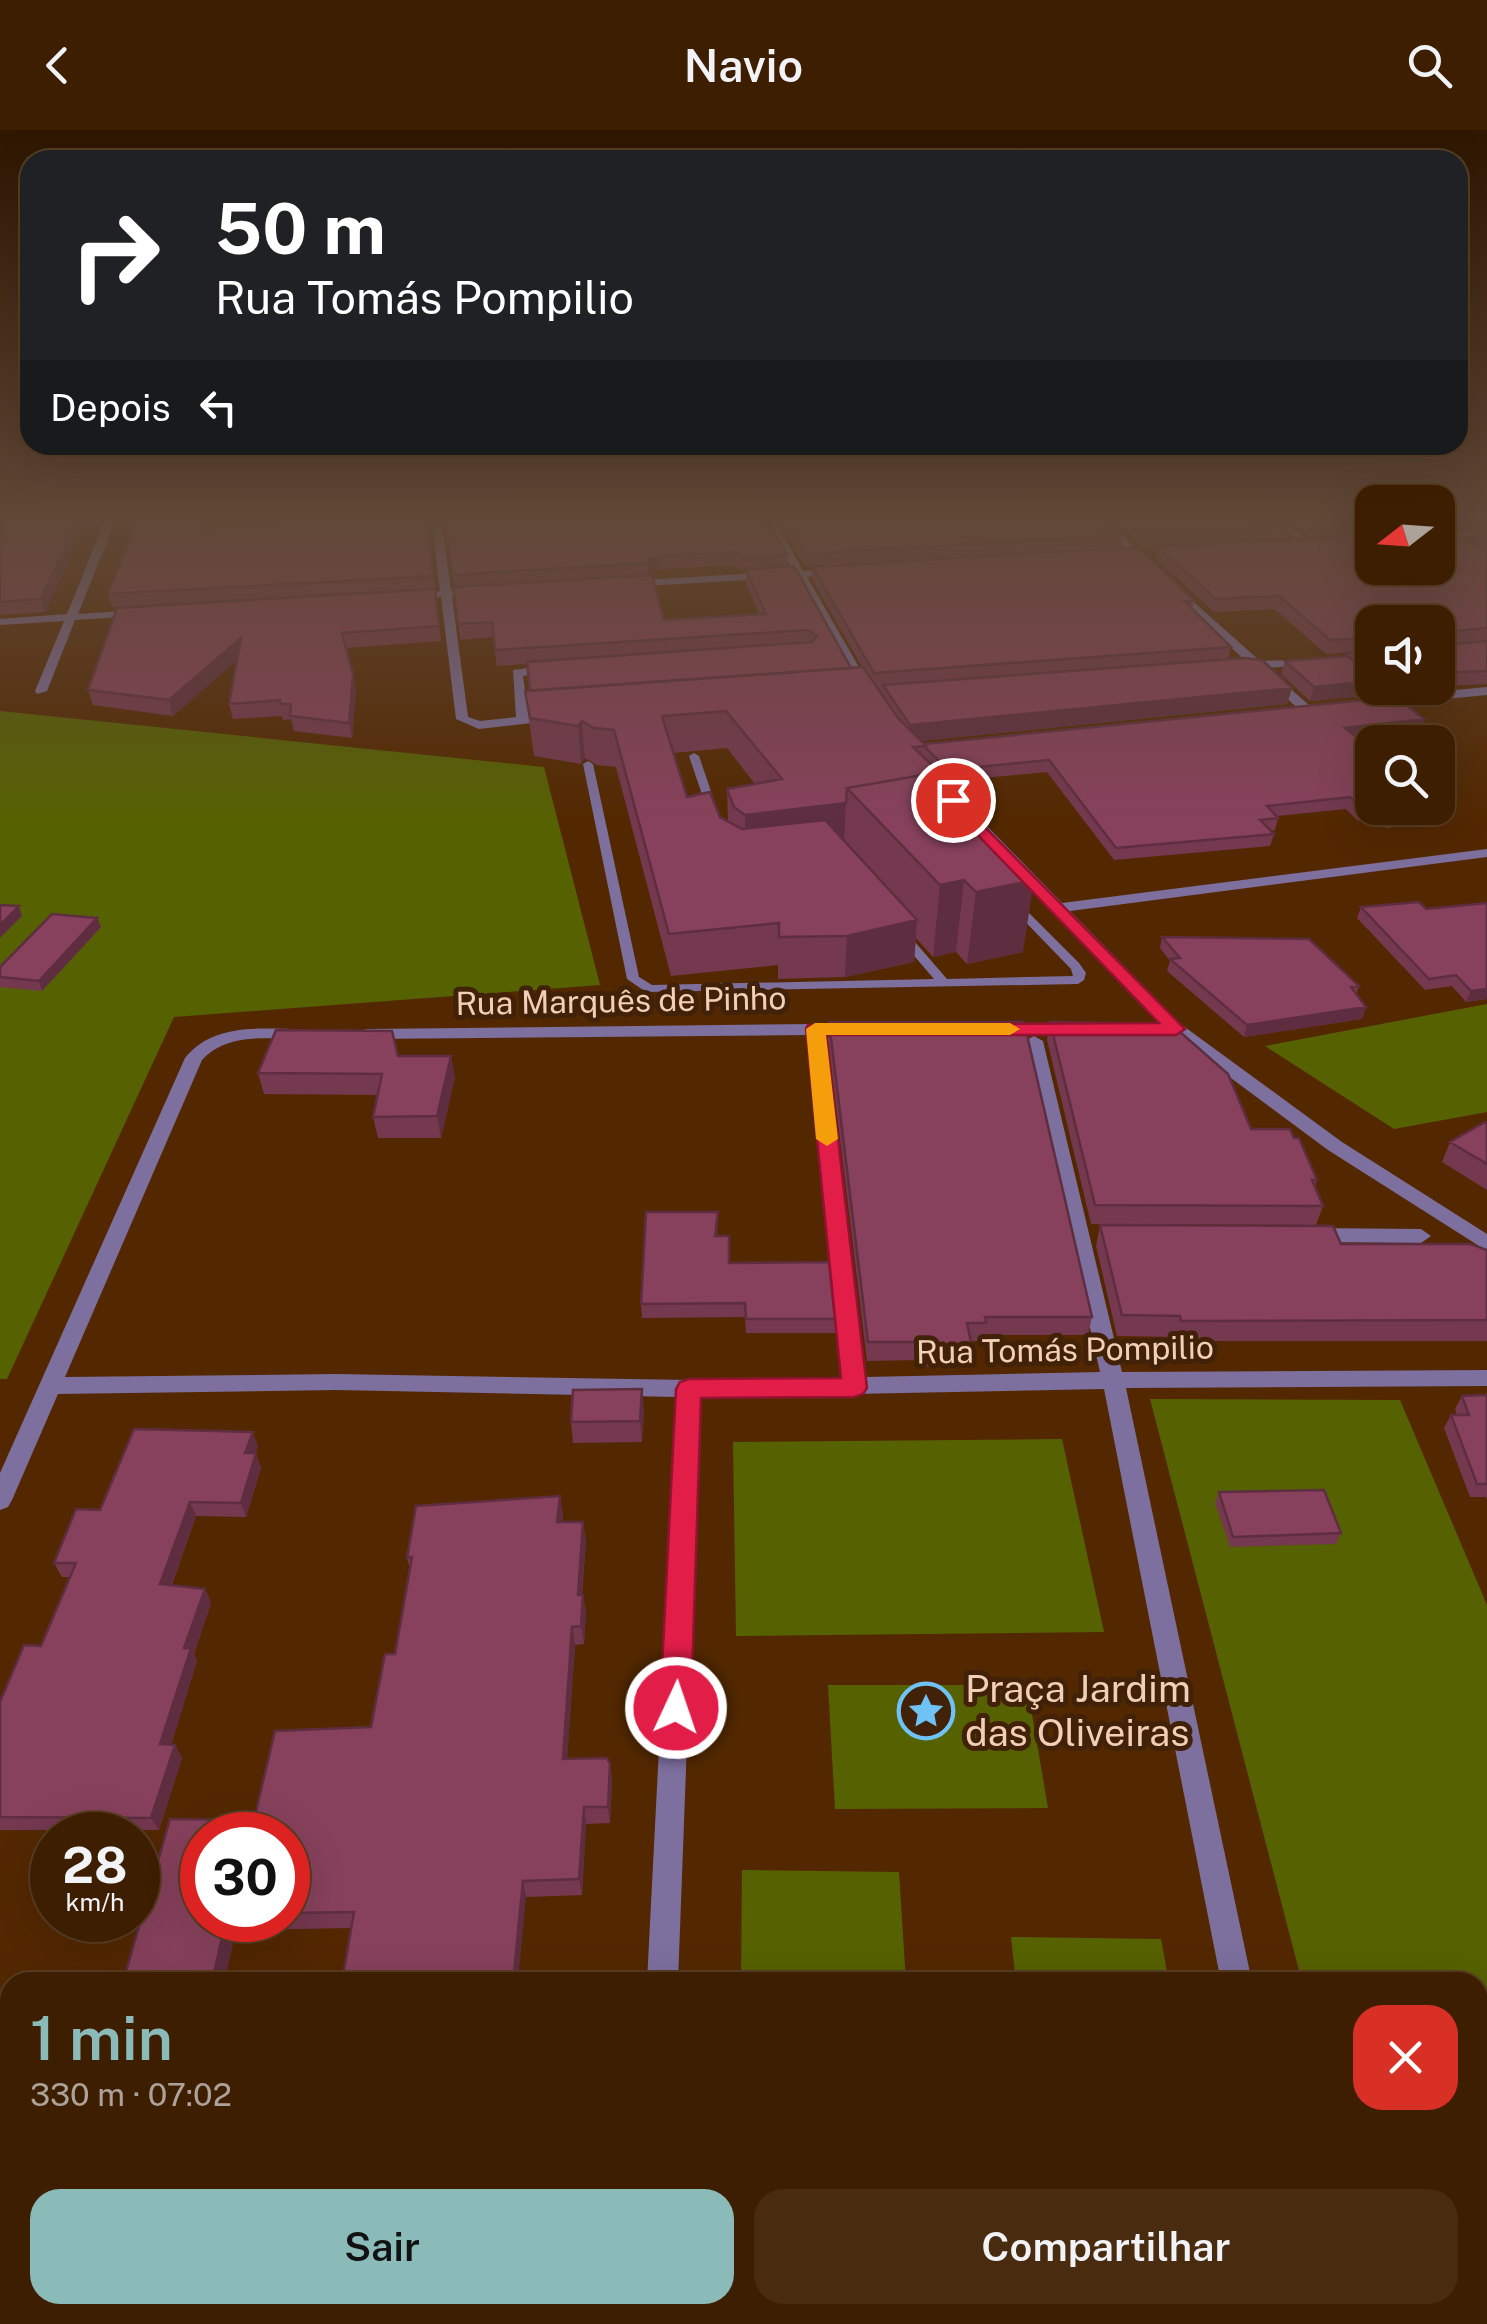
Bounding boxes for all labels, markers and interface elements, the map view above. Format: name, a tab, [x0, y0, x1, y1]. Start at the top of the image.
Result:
icon: back	[30, 38, 85, 93]
icon: search	[1402, 38, 1457, 93]
text: Navio	[684, 39, 803, 92]
text: 50 m	[215, 187, 386, 270]
icon: right	[50, 190, 180, 320]
text: Rua Tomás Pompilio	[215, 271, 634, 324]
icon: left	[191, 380, 246, 435]
text: Depois	[50, 385, 171, 430]
north arrow	[1355, 485, 1455, 585]
map controls	[1355, 485, 1455, 825]
button: sound	[1355, 605, 1455, 705]
button: search	[1355, 725, 1455, 825]
pin	[911, 758, 996, 843]
icon: arrive	[926, 773, 981, 828]
street label: Rua Marquês de Pinho	[455, 979, 787, 1022]
street label: Rua Tomás Pompilio	[916, 1328, 1214, 1371]
position arrow	[624, 1656, 728, 1760]
place label: Praça Jardim das Oliveiras	[965, 1666, 1191, 1755]
place icon: Praça Jardim das Oliveiras	[896, 1681, 956, 1741]
speed limit sign: 30	[180, 1812, 310, 1942]
text: 28	[62, 1835, 128, 1894]
text: km/h	[66, 1887, 124, 1917]
text: 1 min	[30, 2003, 173, 2074]
button: close	[1353, 2005, 1458, 2110]
text: 330 m · 07:02	[30, 2076, 232, 2113]
button: Sair	[30, 2189, 734, 2304]
button: Compartilhar	[754, 2189, 1458, 2304]

